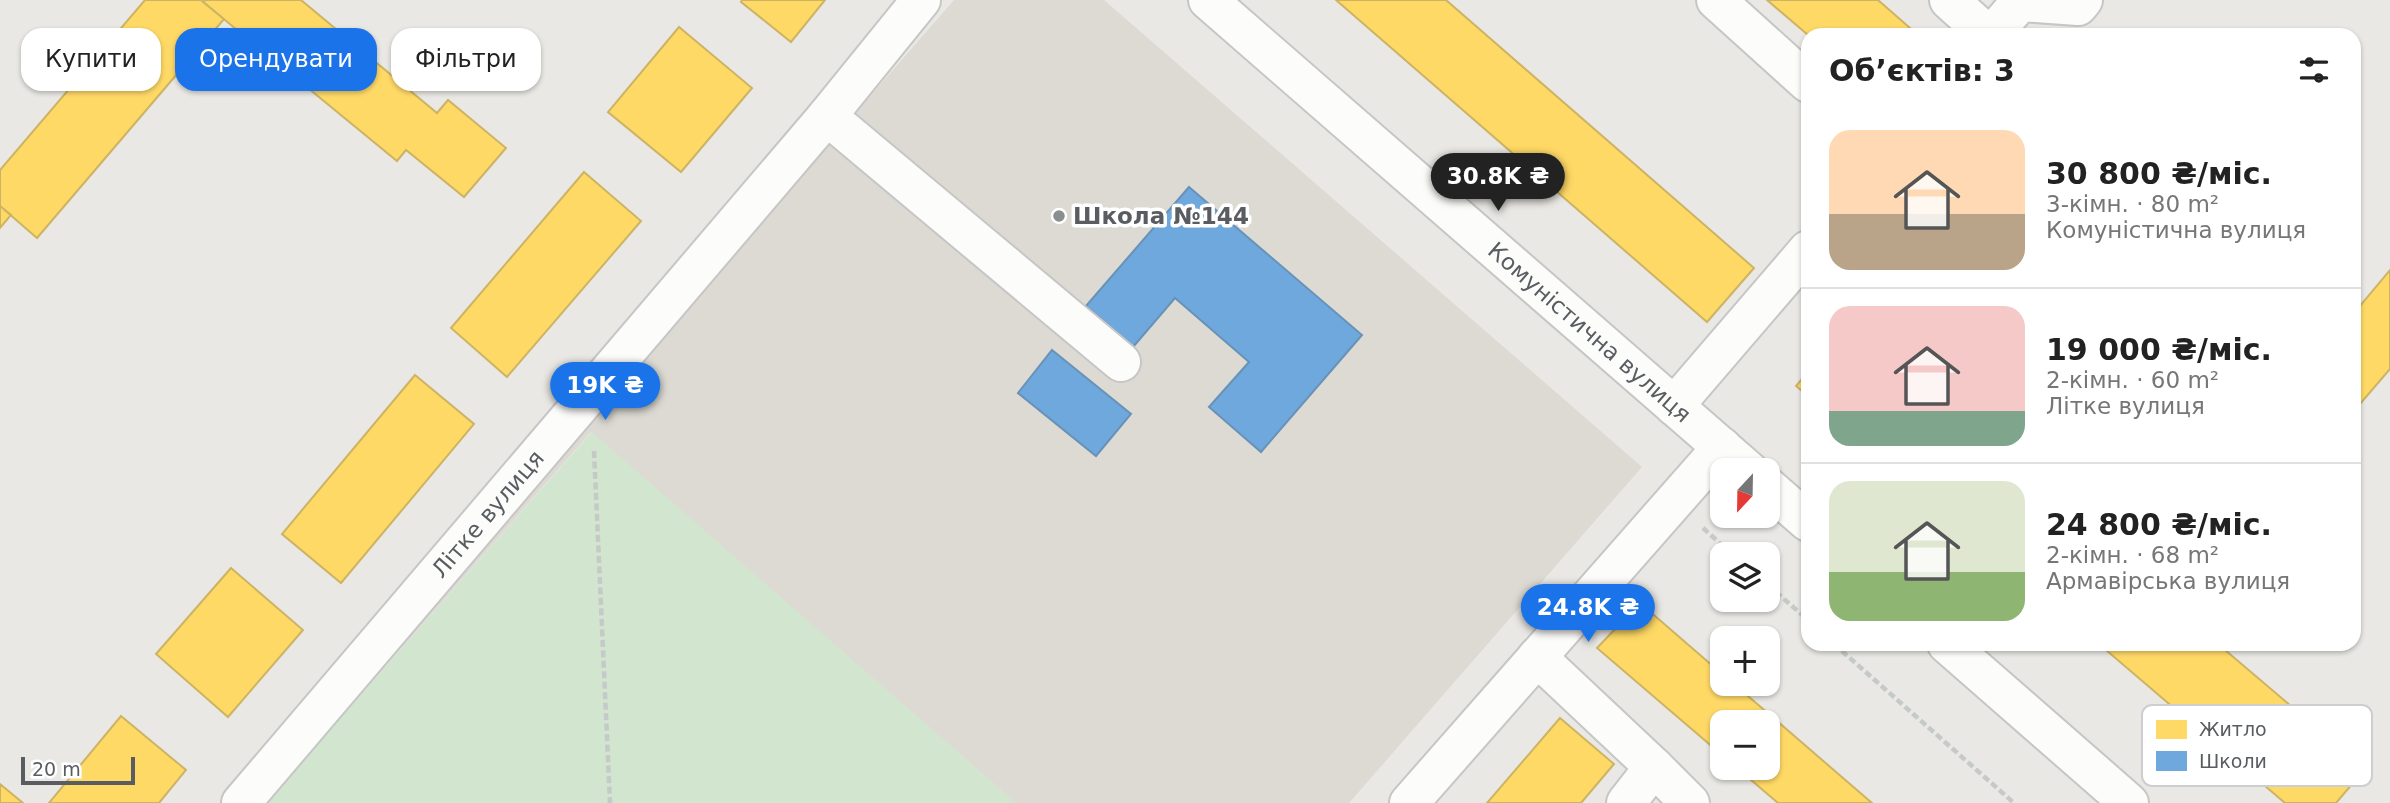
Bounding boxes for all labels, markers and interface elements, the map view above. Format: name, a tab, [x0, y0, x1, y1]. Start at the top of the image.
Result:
chip: Купити	[21, 28, 161, 91]
chip: Орендувати	[175, 28, 377, 91]
chip: Фільтри	[391, 28, 541, 91]
icon: filters	[2295, 51, 2333, 89]
text: Об’єктів: 3	[1829, 53, 2015, 88]
pin: 30.8K ₴	[1433, 154, 1563, 213]
text: 30 800 ₴/міс.	[2046, 156, 2272, 191]
icon: home	[1885, 158, 1969, 242]
text: 30.8K ₴	[1447, 163, 1549, 189]
text: 3-кімн. · 80 m²	[2046, 191, 2219, 217]
place label: Школа №144	[1073, 203, 1249, 229]
marker: Школа №144	[1051, 208, 1067, 224]
text: Комуністична вулиця	[2046, 217, 2306, 243]
street label: Комуністична вулиця	[1483, 237, 1696, 428]
text: 19 000 ₴/міс.	[2046, 332, 2272, 367]
icon: home	[1885, 334, 1969, 418]
pin: 19K ₴	[556, 362, 654, 422]
text: 2-кімн. · 60 m²	[2046, 367, 2219, 393]
text: 19K ₴	[566, 372, 644, 398]
text: Літке вулиця	[2046, 393, 2205, 419]
street label: Літке вулиця	[426, 445, 549, 583]
north arrow	[1710, 458, 1780, 528]
map controls	[1710, 458, 1780, 780]
text: 24 800 ₴/міс.	[2046, 507, 2272, 542]
icon: home	[1885, 509, 1969, 593]
button: layers	[1710, 542, 1780, 612]
text: 2-кімн. · 68 m²	[2046, 542, 2219, 568]
text: Армавірська вулиця	[2046, 568, 2290, 594]
pin: 24.8K ₴	[1523, 584, 1653, 644]
text: 24.8K ₴	[1537, 594, 1639, 620]
button: +	[1710, 626, 1780, 696]
legend	[2142, 705, 2372, 786]
button: −	[1710, 710, 1780, 780]
text: Житло	[2199, 718, 2267, 740]
text: Школи	[2199, 750, 2267, 772]
scale bar	[21, 754, 135, 786]
text: 20 m	[32, 758, 81, 780]

